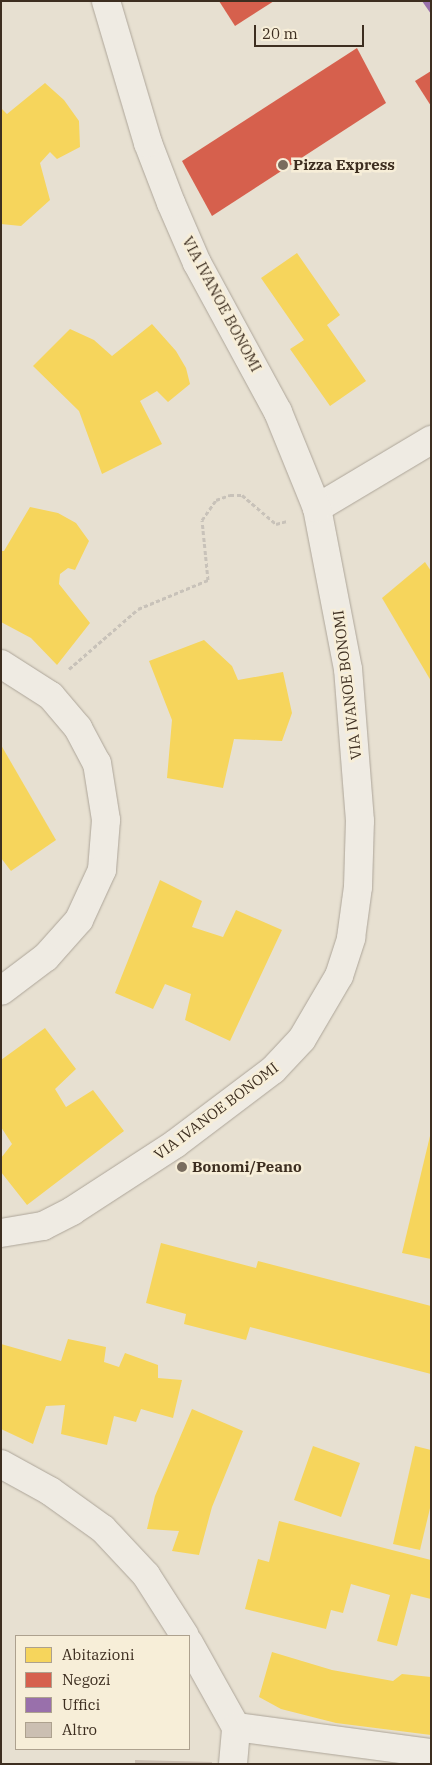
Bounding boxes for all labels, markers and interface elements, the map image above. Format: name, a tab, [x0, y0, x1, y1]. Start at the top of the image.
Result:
scale bar	[257, 15, 367, 47]
text: 20 m	[262, 24, 298, 43]
place label: Pizza Express	[293, 156, 395, 174]
marker: Pizza Express	[277, 159, 289, 171]
street label: VIA IVANOE BONOMI	[179, 233, 265, 375]
street label: VIA IVANOE BONOMI	[329, 609, 365, 761]
street label: VIA IVANOE BONOMI	[150, 1059, 282, 1163]
place label: Bonomi/Peano	[192, 1158, 302, 1176]
marker: Bonomi/Peano	[176, 1161, 188, 1173]
legend	[15, 1635, 190, 1750]
text: Abitazioni	[62, 1645, 135, 1664]
text: Negozi	[62, 1670, 110, 1689]
text: Uffici	[62, 1695, 100, 1714]
text: Altro	[62, 1720, 97, 1739]

